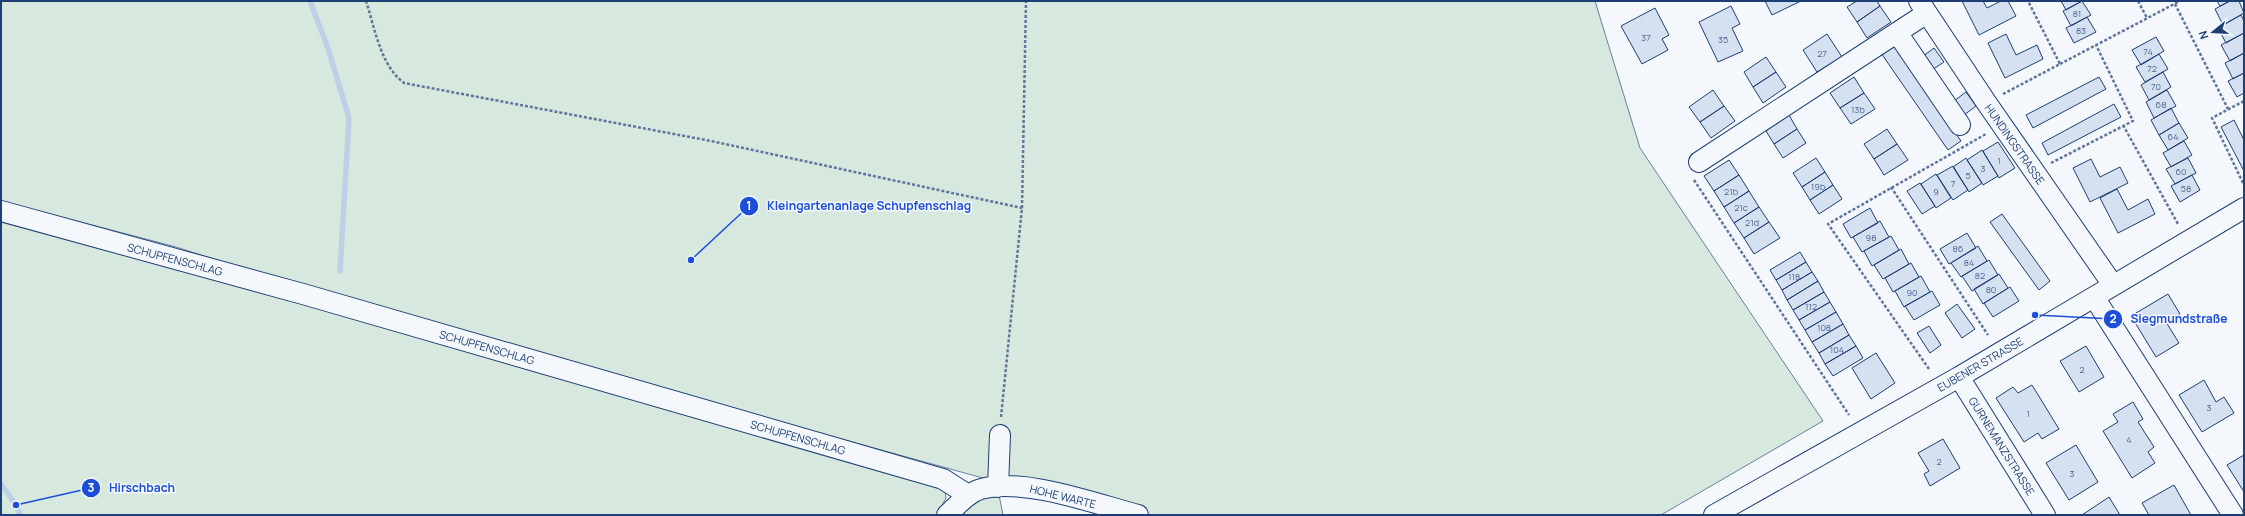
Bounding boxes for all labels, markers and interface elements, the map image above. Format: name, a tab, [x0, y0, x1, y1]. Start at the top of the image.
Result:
house number: 81	[2073, 7, 2081, 20]
north arrow	[2193, 12, 2233, 52]
house number: 83	[2076, 24, 2086, 37]
text: N	[2195, 29, 2211, 41]
house number: 37	[1641, 31, 1651, 44]
house number: 35	[1718, 33, 1728, 46]
house number: 74	[2143, 45, 2153, 58]
house number: 27	[1817, 47, 1827, 60]
house number: 72	[2147, 62, 2157, 75]
house number: 70	[2151, 80, 2161, 93]
house number: 68	[2156, 98, 2166, 111]
street label: HUNDINGSTRASSE	[1982, 101, 2048, 187]
house number: 13b	[1851, 103, 1865, 116]
house number: 64	[2168, 130, 2178, 143]
house number: 1	[1997, 154, 2001, 167]
house number: 3	[1981, 162, 1986, 175]
house number: 60	[2175, 165, 2187, 178]
house number: 5	[1965, 169, 1971, 182]
house number: 7	[1951, 177, 1956, 190]
house number: 19b	[1811, 180, 1825, 193]
house number: 58	[2181, 182, 2191, 195]
house number: 21b	[1724, 185, 1738, 198]
house number: 9	[1933, 185, 1939, 198]
callout: Kleingartenanlage Schupfenschlag	[739, 194, 979, 218]
text: 1	[746, 197, 752, 214]
text: Kleingartenanlage Schupfenschlag	[767, 197, 971, 214]
house number: 21c	[1734, 201, 1748, 214]
house number: 21d	[1745, 216, 1759, 229]
house number: 98	[1866, 231, 1876, 244]
street label: SCHUPFENSCHLAG	[126, 239, 225, 279]
house number: 86	[1953, 242, 1964, 255]
house number: 84	[1964, 256, 1974, 269]
house number: 82	[1975, 269, 1985, 282]
house number: 118	[1788, 270, 1800, 283]
house number: 80	[1986, 283, 1996, 296]
house number: 90	[1906, 286, 1918, 299]
house number: 112	[1805, 300, 1817, 313]
callout: Siegmundstraße	[2103, 307, 2236, 331]
text: 2	[2109, 310, 2117, 327]
text: Siegmundstraße	[2130, 310, 2228, 327]
house number: 108	[1817, 321, 1831, 334]
street label: SCHUPFENSCHLAG	[438, 326, 536, 368]
street label: EUBENER STRASSE	[1934, 333, 2026, 395]
house number: 104	[1830, 343, 1844, 356]
house number: 2	[2079, 363, 2085, 376]
street label: GURNEMANZSTRASSE	[1966, 394, 2038, 498]
house number: 3	[2207, 401, 2212, 414]
house number: 1	[2026, 407, 2030, 420]
street label: SCHUPFENSCHLAG	[749, 416, 847, 458]
house number: 4	[2126, 433, 2132, 446]
house number: 2	[1936, 455, 1942, 468]
house number: 3	[2070, 467, 2075, 480]
callout: Hirschbach	[81, 476, 184, 500]
text: 3	[88, 479, 95, 496]
text: Hirschbach	[109, 479, 175, 496]
street label: HOHE WARTE	[1028, 481, 1098, 511]

